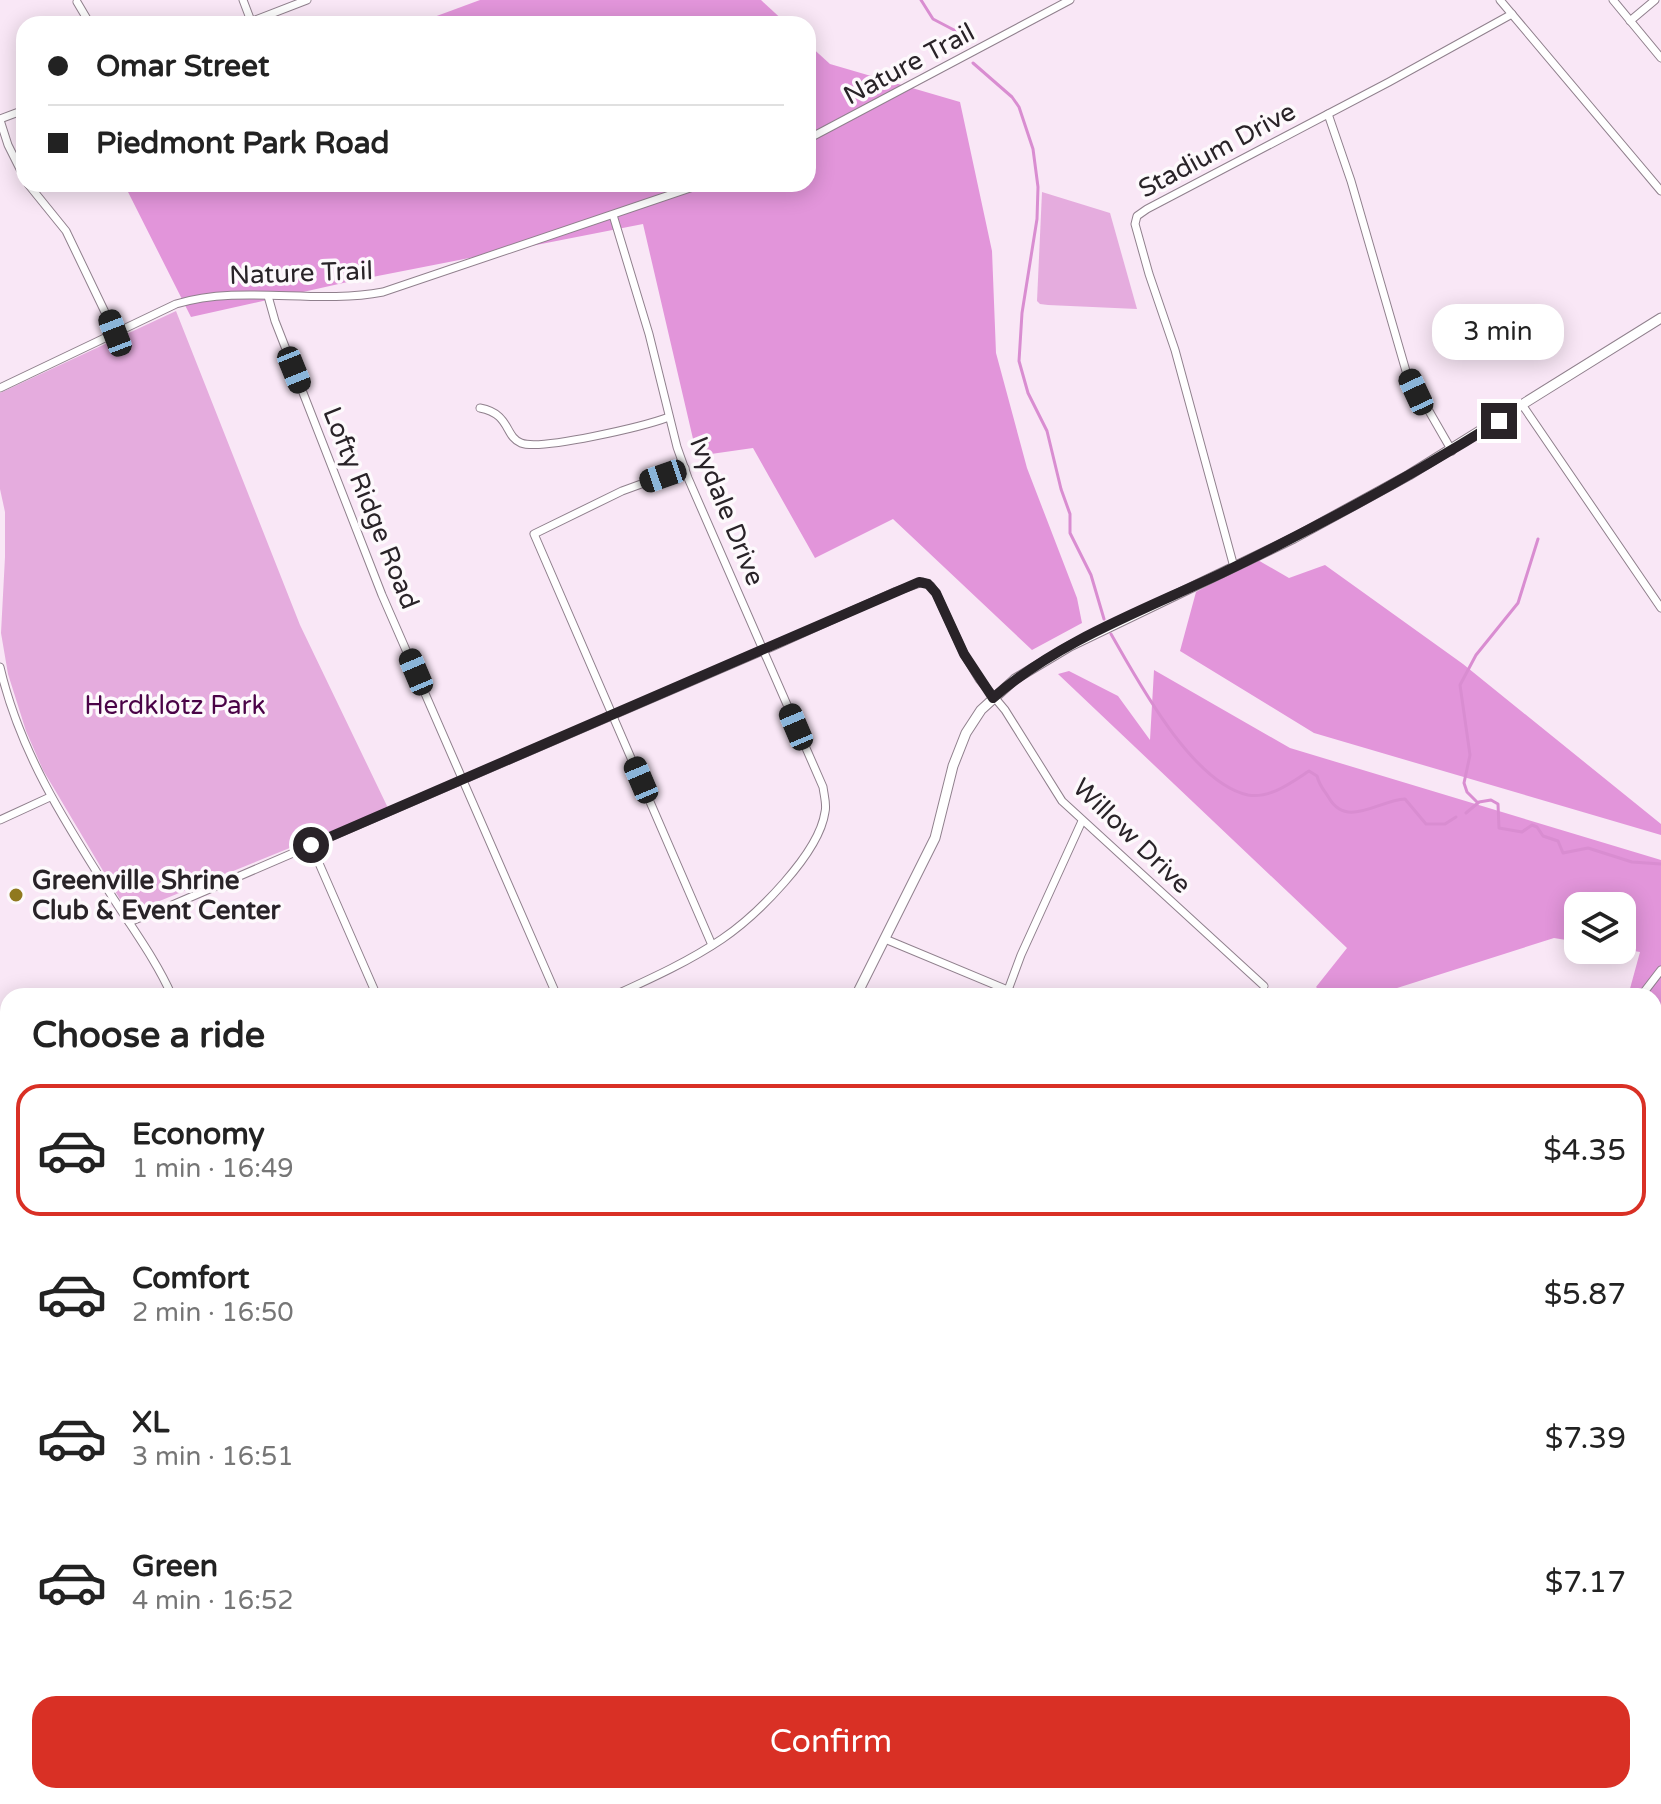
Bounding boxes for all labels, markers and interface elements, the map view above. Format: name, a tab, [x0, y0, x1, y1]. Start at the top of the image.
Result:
street label: Nature Trail	[838, 17, 980, 111]
text: Omar Street	[96, 48, 270, 85]
street label: Stadium Drive	[1133, 96, 1301, 204]
text: Piedmont Park Road	[96, 125, 390, 162]
street label: Nature Trail	[229, 255, 373, 291]
callout: 3 min	[1433, 305, 1565, 361]
car	[95, 306, 135, 360]
text: 3 min	[1463, 316, 1533, 347]
car	[274, 343, 314, 397]
car	[1395, 365, 1437, 419]
street label: Lofty Ridge Road	[316, 402, 426, 614]
route end	[1481, 403, 1517, 439]
street label: Ivydale Drive	[683, 432, 771, 590]
car	[636, 457, 690, 495]
car	[396, 645, 436, 699]
park label: Herdklotz Park	[84, 690, 266, 721]
car	[776, 700, 816, 754]
car	[621, 753, 661, 807]
street label: Willow Drive	[1066, 772, 1198, 900]
route start	[293, 827, 329, 863]
place label: Greenville Shrine Club & Event Center	[32, 865, 281, 926]
marker: Greenville Shrine Club & Event Center	[7, 886, 25, 904]
map controls	[1564, 892, 1636, 964]
button: layers	[1564, 892, 1636, 964]
text: Choose a ride	[32, 1014, 265, 1057]
icon: car	[36, 1114, 108, 1186]
text: Economy	[132, 1116, 265, 1153]
text: $4.35	[1543, 1132, 1626, 1169]
text: 1 min · 16:49	[132, 1153, 294, 1184]
icon: car	[36, 1258, 108, 1330]
text: Comfort	[132, 1260, 250, 1297]
text: $5.87	[1544, 1276, 1626, 1313]
text: 2 min · 16:50	[132, 1297, 294, 1328]
icon: car	[36, 1402, 108, 1474]
text: XL	[132, 1404, 169, 1441]
text: $7.39	[1545, 1420, 1626, 1457]
text: 3 min · 16:51	[132, 1441, 294, 1472]
icon: car	[36, 1546, 108, 1618]
text: Green	[132, 1548, 218, 1585]
text: $7.17	[1545, 1564, 1626, 1601]
text: 4 min · 16:52	[132, 1585, 294, 1616]
button: Confirm	[32, 1696, 1630, 1788]

